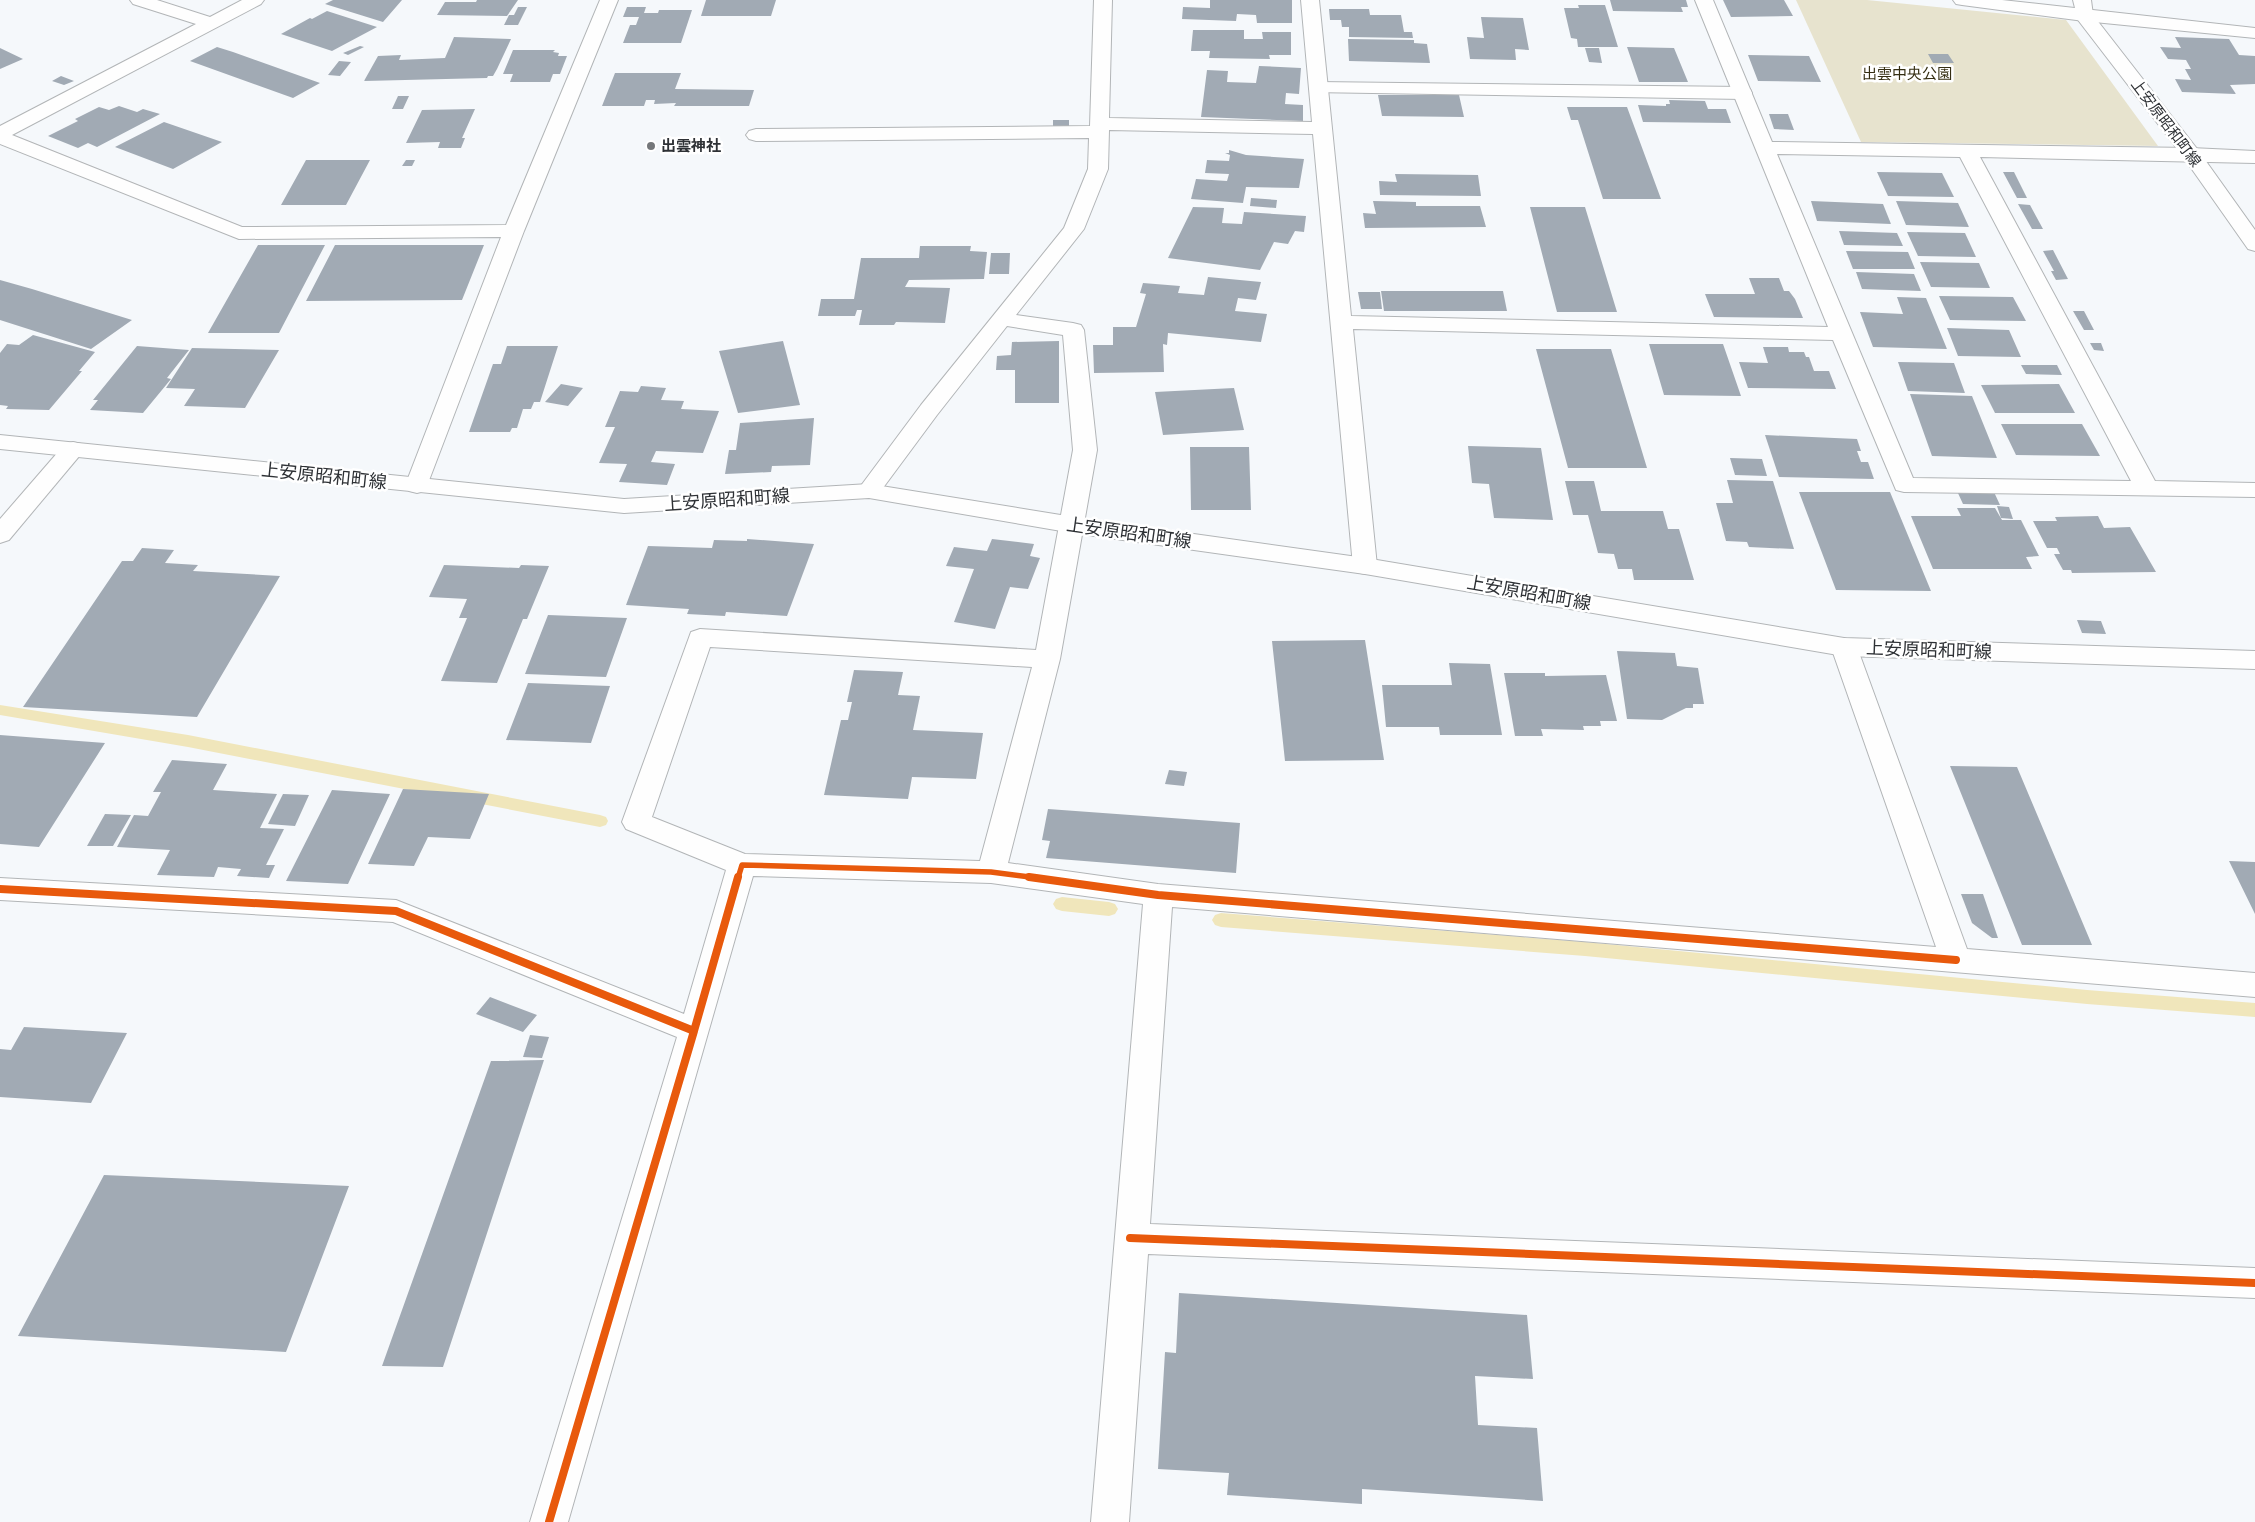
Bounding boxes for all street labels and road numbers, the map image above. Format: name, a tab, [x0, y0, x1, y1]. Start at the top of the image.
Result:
street label: 上安原昭和町線	[2126, 74, 2206, 172]
street label: 上安原昭和町線	[260, 456, 388, 496]
street label: 上安原昭和町線	[663, 483, 791, 517]
street label: 上安原昭和町線	[1065, 511, 1193, 555]
street label: 上安原昭和町線	[1465, 569, 1593, 617]
street label: 上安原昭和町線	[1866, 635, 1992, 665]

